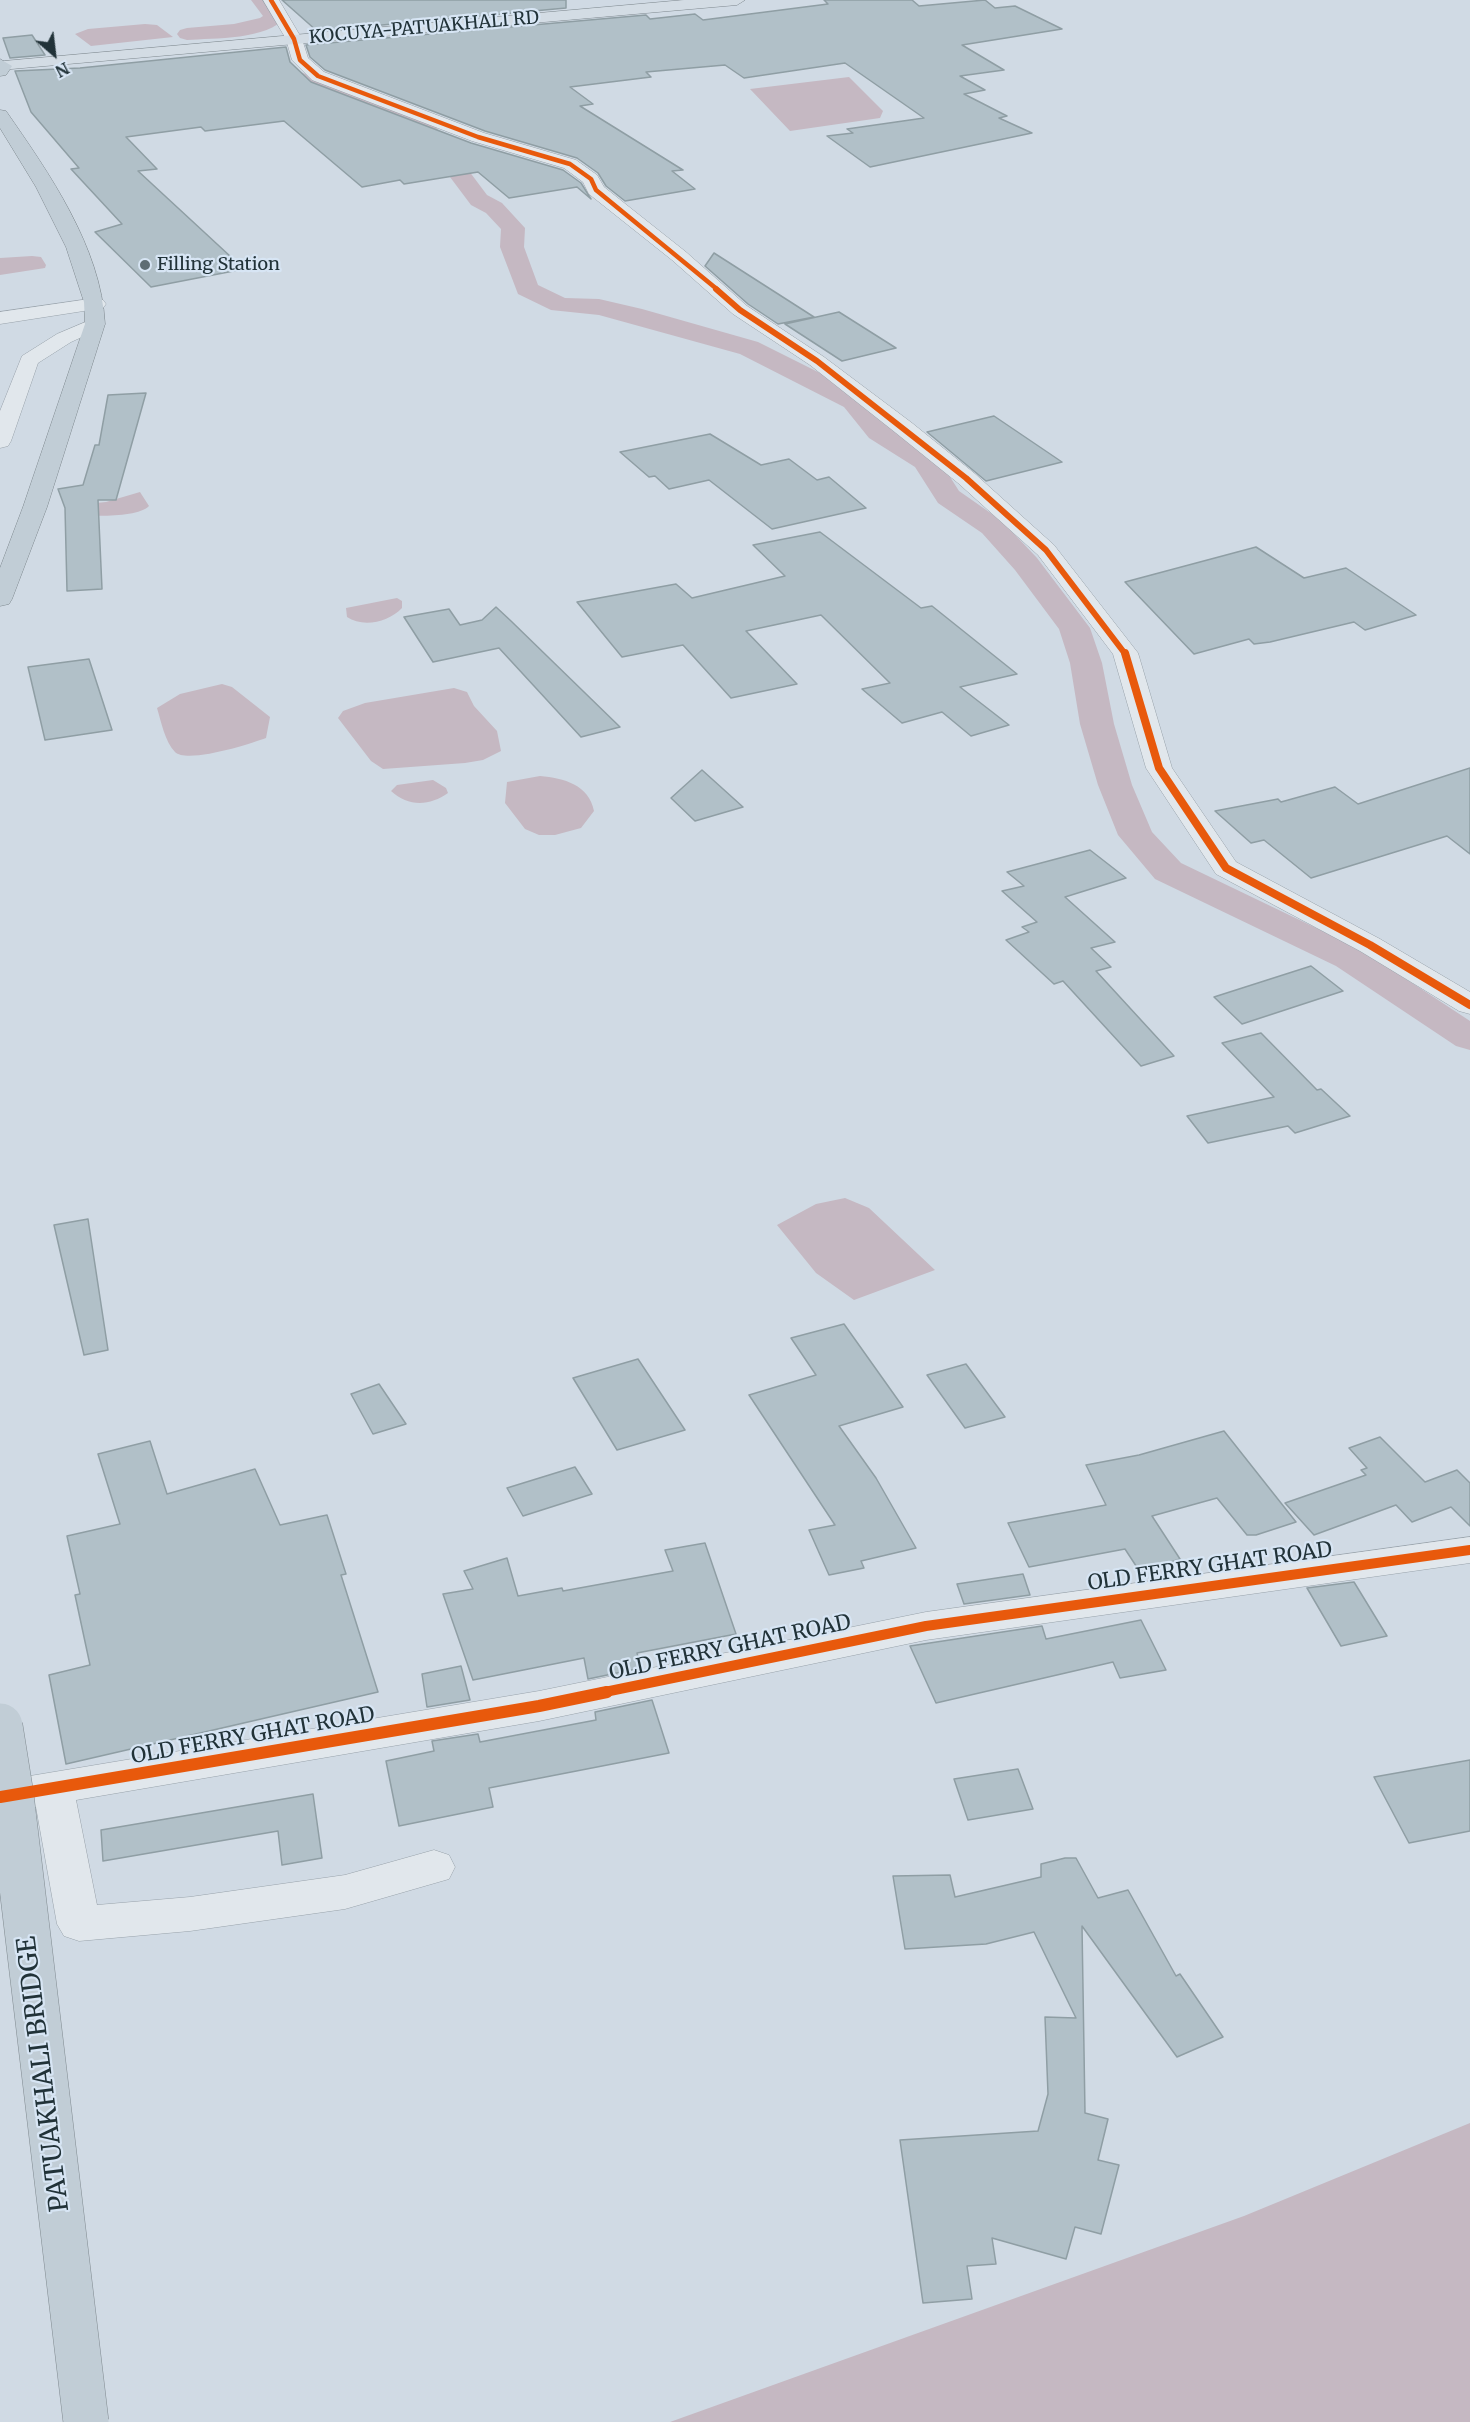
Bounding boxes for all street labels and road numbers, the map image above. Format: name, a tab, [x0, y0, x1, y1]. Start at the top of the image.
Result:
street label: KOCUYA-PATUAKHALI RD	[308, 7, 540, 49]
street label: OLD FERRY GHAT ROAD	[1086, 1537, 1334, 1597]
street label: OLD FERRY GHAT ROAD	[607, 1610, 853, 1686]
street label: OLD FERRY GHAT ROAD	[129, 1702, 377, 1770]
street label: PATUAKHALI BRIDGE	[12, 1934, 76, 2214]

